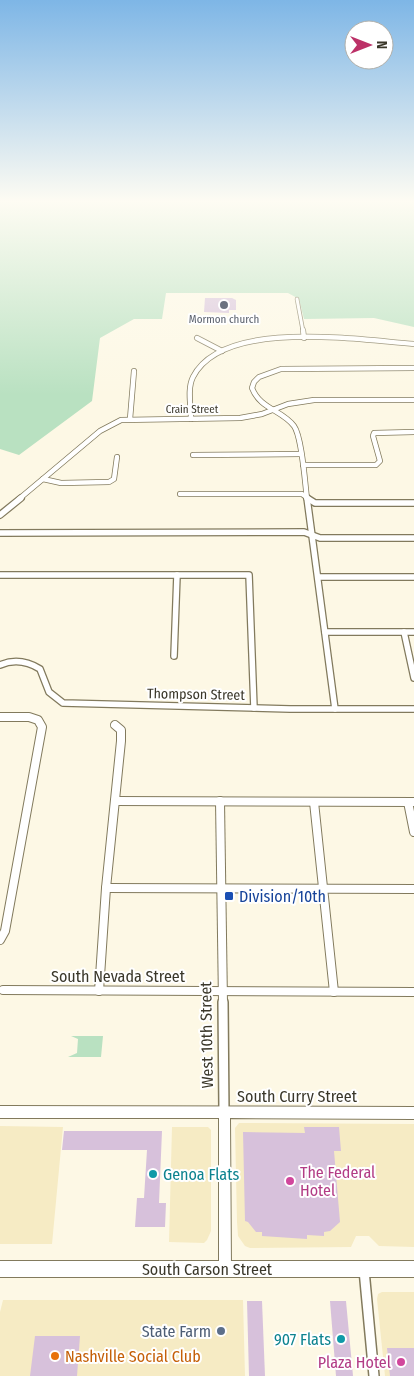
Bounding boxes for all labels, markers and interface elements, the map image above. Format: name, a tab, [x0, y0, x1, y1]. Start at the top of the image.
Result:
north arrow	[344, 20, 394, 70]
text: N	[373, 41, 390, 49]
marker: Mormon church	[218, 299, 230, 311]
place label: Mormon church	[189, 313, 259, 326]
street label: Crain Street	[166, 403, 219, 416]
street label: Thompson Street	[147, 685, 245, 704]
place label: Division/10th	[239, 887, 326, 906]
marker: Division/10th	[223, 890, 235, 902]
street label: South Nevada Street	[51, 967, 186, 986]
street label: West 10th Street	[196, 981, 217, 1089]
street label: South Curry Street	[237, 1087, 358, 1106]
place label: The Federal Hotel	[300, 1163, 375, 1200]
place label: Genoa Flats	[163, 1165, 239, 1184]
marker: Genoa Flats	[147, 1168, 159, 1180]
marker: The Federal Hotel	[284, 1175, 296, 1187]
street label: South Carson Street	[142, 1260, 273, 1279]
place label: State Farm	[142, 1322, 211, 1341]
marker: State Farm	[215, 1325, 227, 1337]
place label: 907 Flats	[274, 1330, 331, 1349]
marker: 907 Flats	[335, 1333, 347, 1345]
place label: Nashville Social Club	[65, 1347, 201, 1366]
marker: Nashville Social Club	[49, 1350, 61, 1362]
place label: Plaza Hotel	[318, 1353, 391, 1372]
marker: Plaza Hotel	[395, 1356, 407, 1368]

